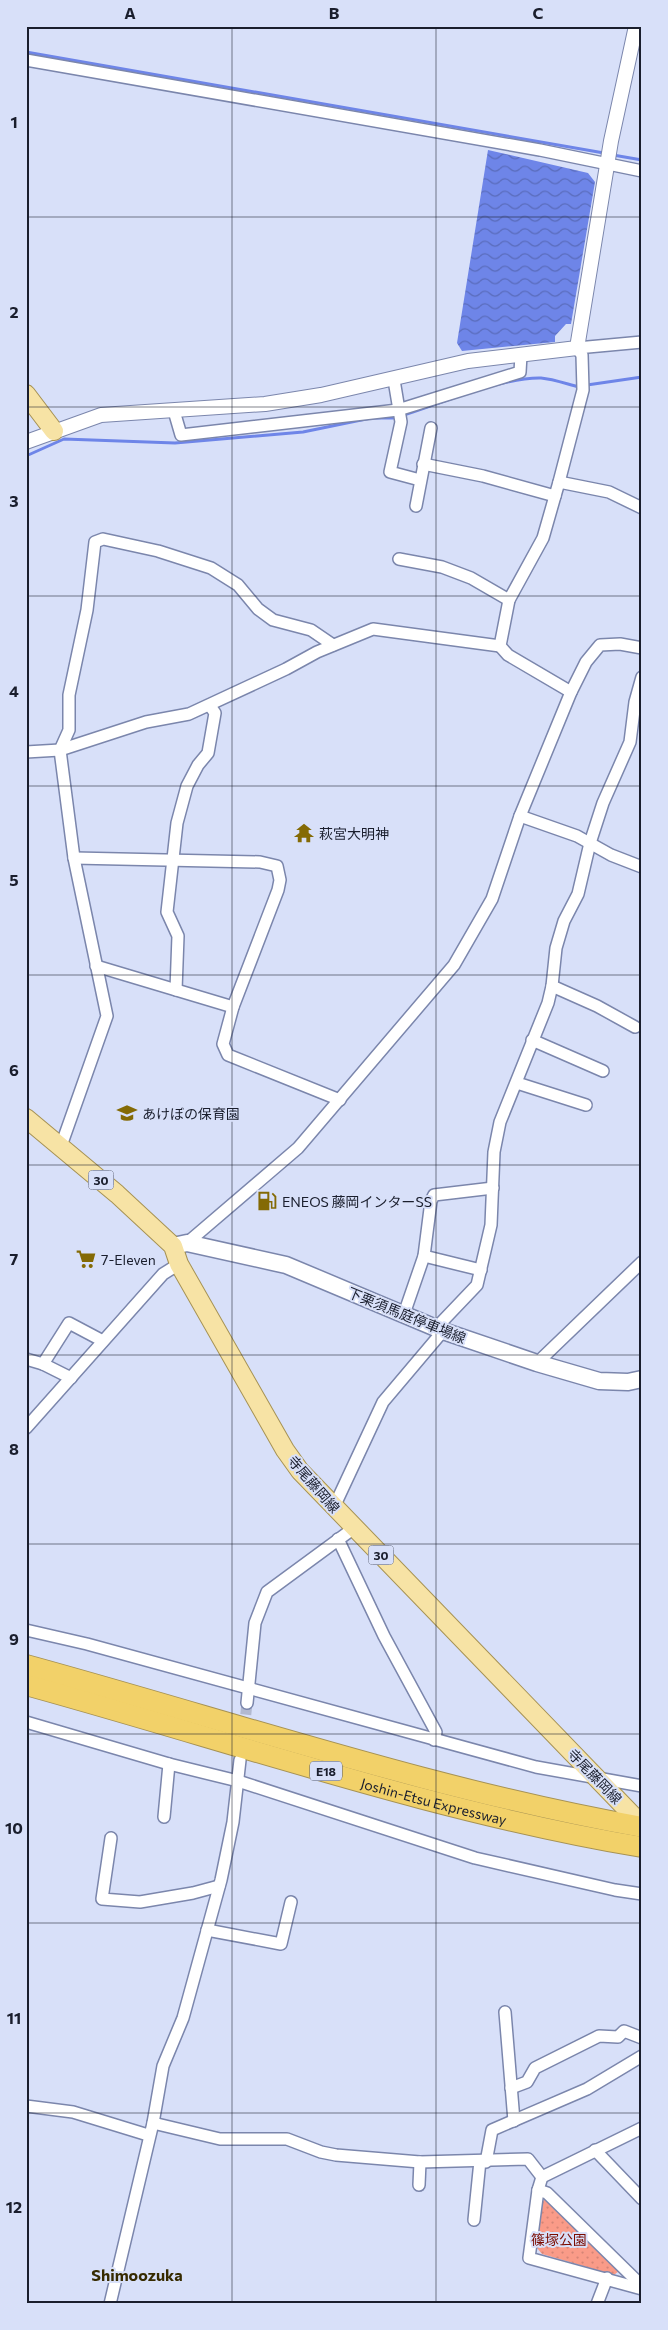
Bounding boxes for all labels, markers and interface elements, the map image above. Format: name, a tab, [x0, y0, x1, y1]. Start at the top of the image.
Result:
text: A	[124, 3, 136, 22]
text: B	[329, 3, 340, 22]
text: C	[533, 3, 544, 22]
text: 1	[10, 112, 18, 131]
text: 2	[9, 302, 19, 321]
text: 3	[9, 491, 19, 510]
text: 4	[9, 681, 19, 700]
temple icon: 萩宮大明神	[293, 822, 315, 844]
place label: 萩宮大明神	[319, 825, 389, 842]
text: 5	[9, 870, 19, 889]
text: 6	[9, 1060, 19, 1079]
school or university icon: あけぼの保育園	[116, 1102, 138, 1124]
place label: あけぼの保育園	[142, 1105, 240, 1122]
road number: 30	[88, 1170, 114, 1190]
fuel station icon: ENEOS 藤岡インターSS	[256, 1190, 278, 1212]
place label: ENEOS 藤岡インターSS	[282, 1193, 432, 1210]
supermarket icon: 7-Eleven	[75, 1248, 97, 1270]
text: 7	[10, 1249, 19, 1268]
place label: 7-Eleven	[101, 1251, 156, 1268]
street label: 下栗須馬庭停車場線	[345, 1284, 469, 1346]
text: 8	[9, 1439, 19, 1458]
street label: 寺尾藤岡線	[285, 1452, 343, 1516]
road number: 30	[368, 1546, 394, 1564]
text: 9	[9, 1629, 19, 1648]
street label: 寺尾藤岡線	[565, 1745, 625, 1807]
road number: E18	[310, 1762, 342, 1780]
street label: Joshin-Etsu Expressway	[359, 1774, 508, 1828]
text: 10	[5, 1818, 23, 1837]
text: 11	[7, 2008, 21, 2027]
text: 12	[6, 2197, 22, 2216]
park label: 篠塚公園	[531, 2231, 587, 2248]
district label: Shimoozuka	[91, 2265, 183, 2284]

